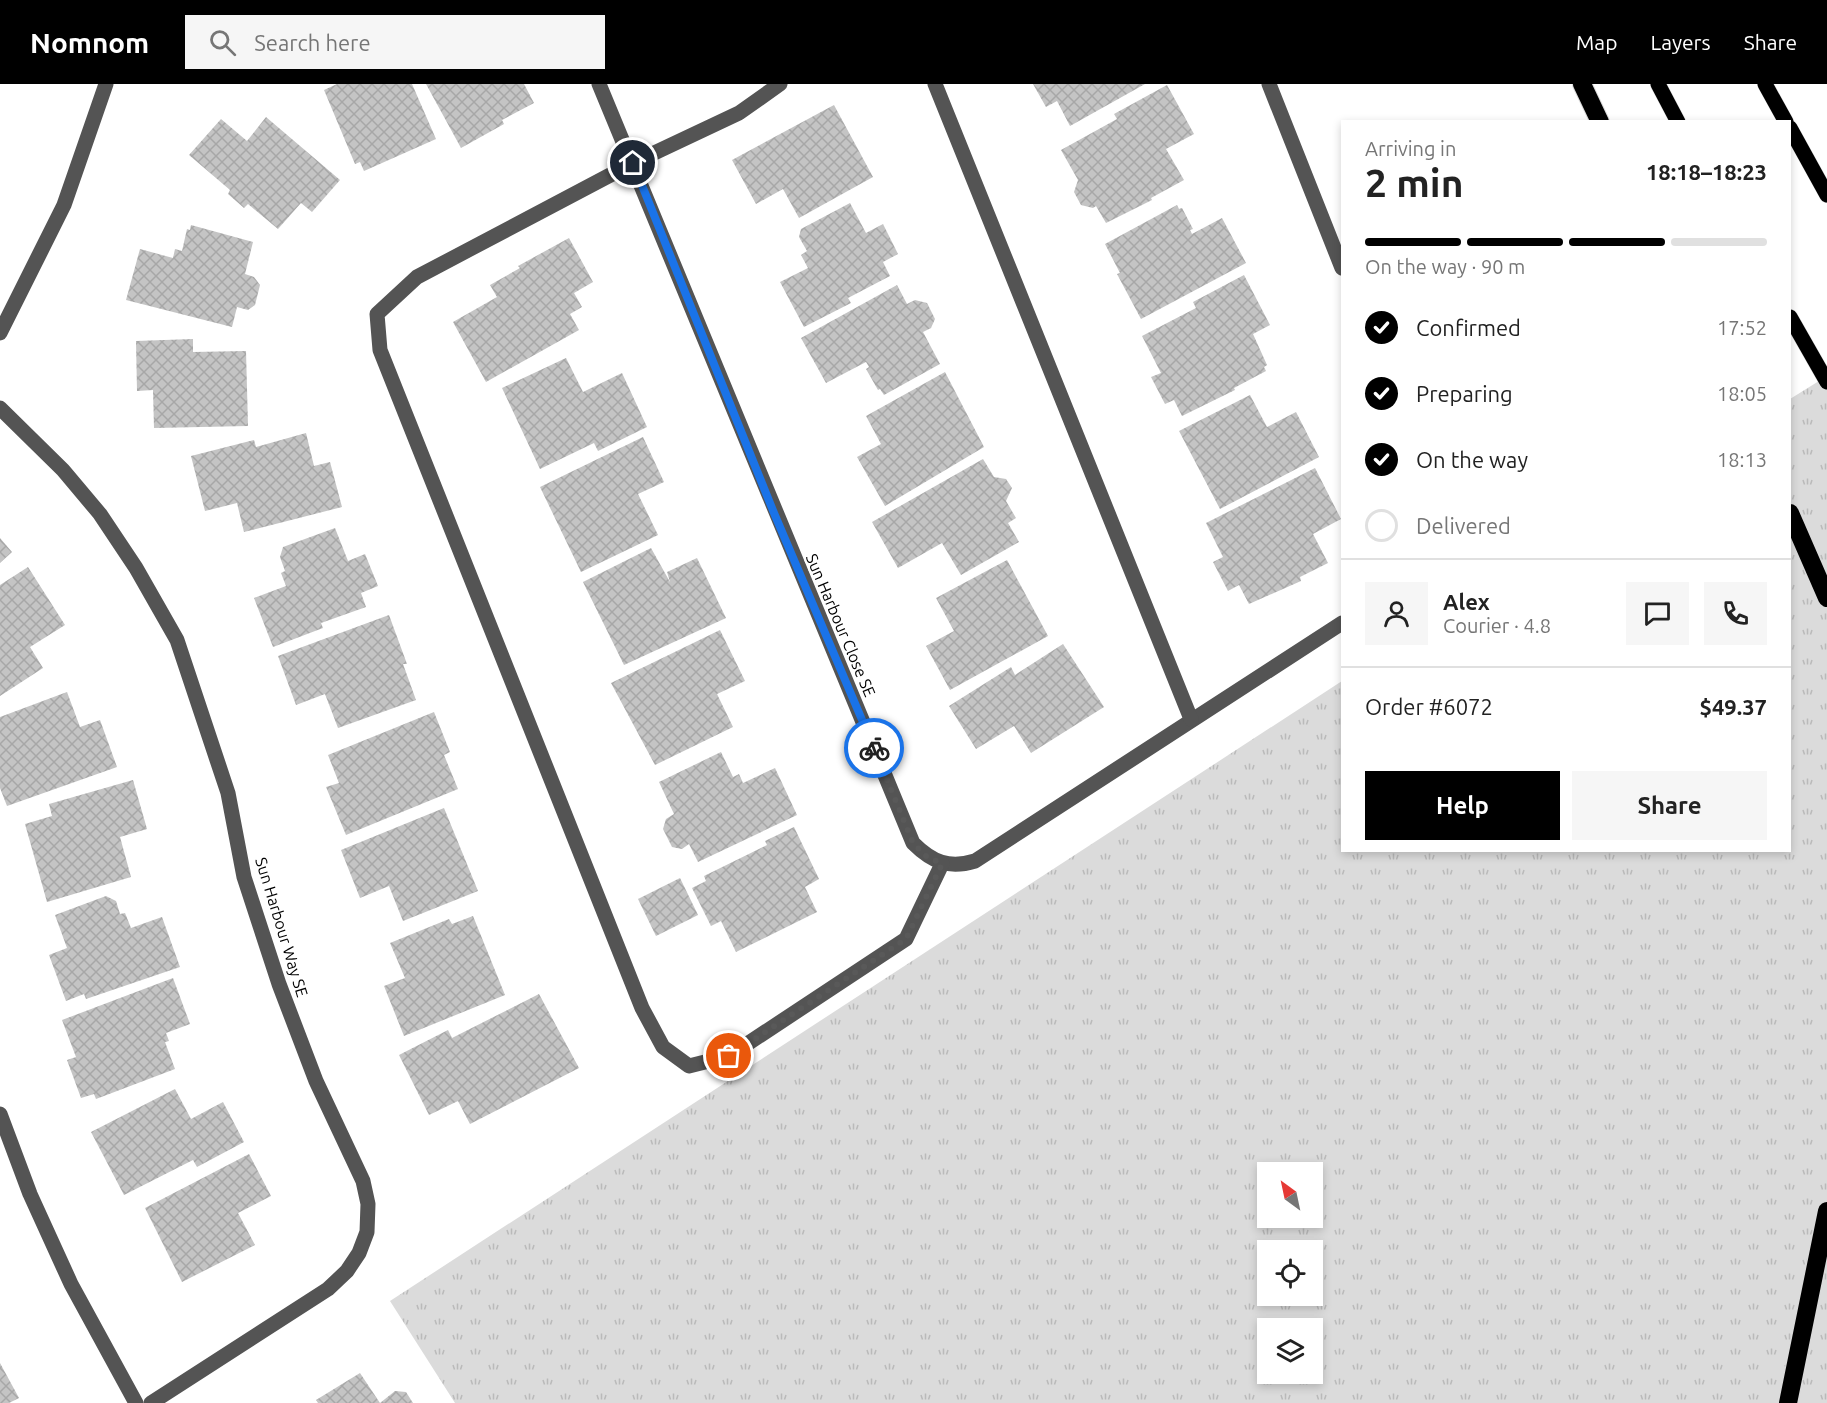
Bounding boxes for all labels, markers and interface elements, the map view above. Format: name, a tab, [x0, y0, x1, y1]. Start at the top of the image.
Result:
search box	[185, 15, 605, 69]
icon: search	[206, 26, 239, 59]
text: Nomnom	[30, 27, 149, 58]
text: Search here	[254, 30, 371, 55]
text: Map	[1576, 30, 1617, 54]
text: Layers	[1650, 30, 1711, 54]
text: Share	[1744, 30, 1797, 54]
pin	[607, 137, 658, 188]
text: Arriving in	[1365, 137, 1456, 160]
icon: home	[616, 146, 649, 179]
text: 18:18–18:23	[1646, 159, 1767, 184]
text: 2 min	[1365, 161, 1464, 204]
text: On the way · 90 m	[1365, 255, 1525, 278]
icon: check	[1365, 311, 1398, 344]
text: Confirmed	[1416, 315, 1521, 340]
text: 17:52	[1717, 316, 1767, 339]
icon: check	[1365, 377, 1398, 410]
text: Preparing	[1416, 381, 1513, 406]
text: 18:05	[1717, 382, 1767, 405]
icon: check	[1365, 443, 1398, 476]
text: On the way	[1416, 447, 1528, 472]
text: 18:13	[1717, 448, 1767, 471]
text: Delivered	[1416, 513, 1511, 538]
street label: Sun Harbour Close SE	[803, 551, 879, 699]
button: person	[1365, 582, 1428, 645]
button: chat	[1626, 582, 1689, 645]
button: phone	[1704, 582, 1767, 645]
text: Alex	[1443, 589, 1490, 614]
text: Courier · 4.8	[1443, 614, 1551, 637]
text: Order #6072	[1365, 694, 1493, 719]
text: $49.37	[1700, 694, 1767, 719]
courier	[844, 718, 904, 778]
icon: bike	[858, 732, 891, 765]
button: Help	[1365, 771, 1560, 840]
button: Share	[1572, 771, 1767, 840]
street label: Sun Harbour Way SE	[252, 855, 312, 999]
pin	[703, 1030, 754, 1081]
icon: bag	[712, 1039, 745, 1072]
north arrow	[1257, 1162, 1323, 1228]
map controls	[1257, 1162, 1323, 1384]
button: locate	[1257, 1240, 1323, 1306]
button: layers	[1257, 1318, 1323, 1384]

